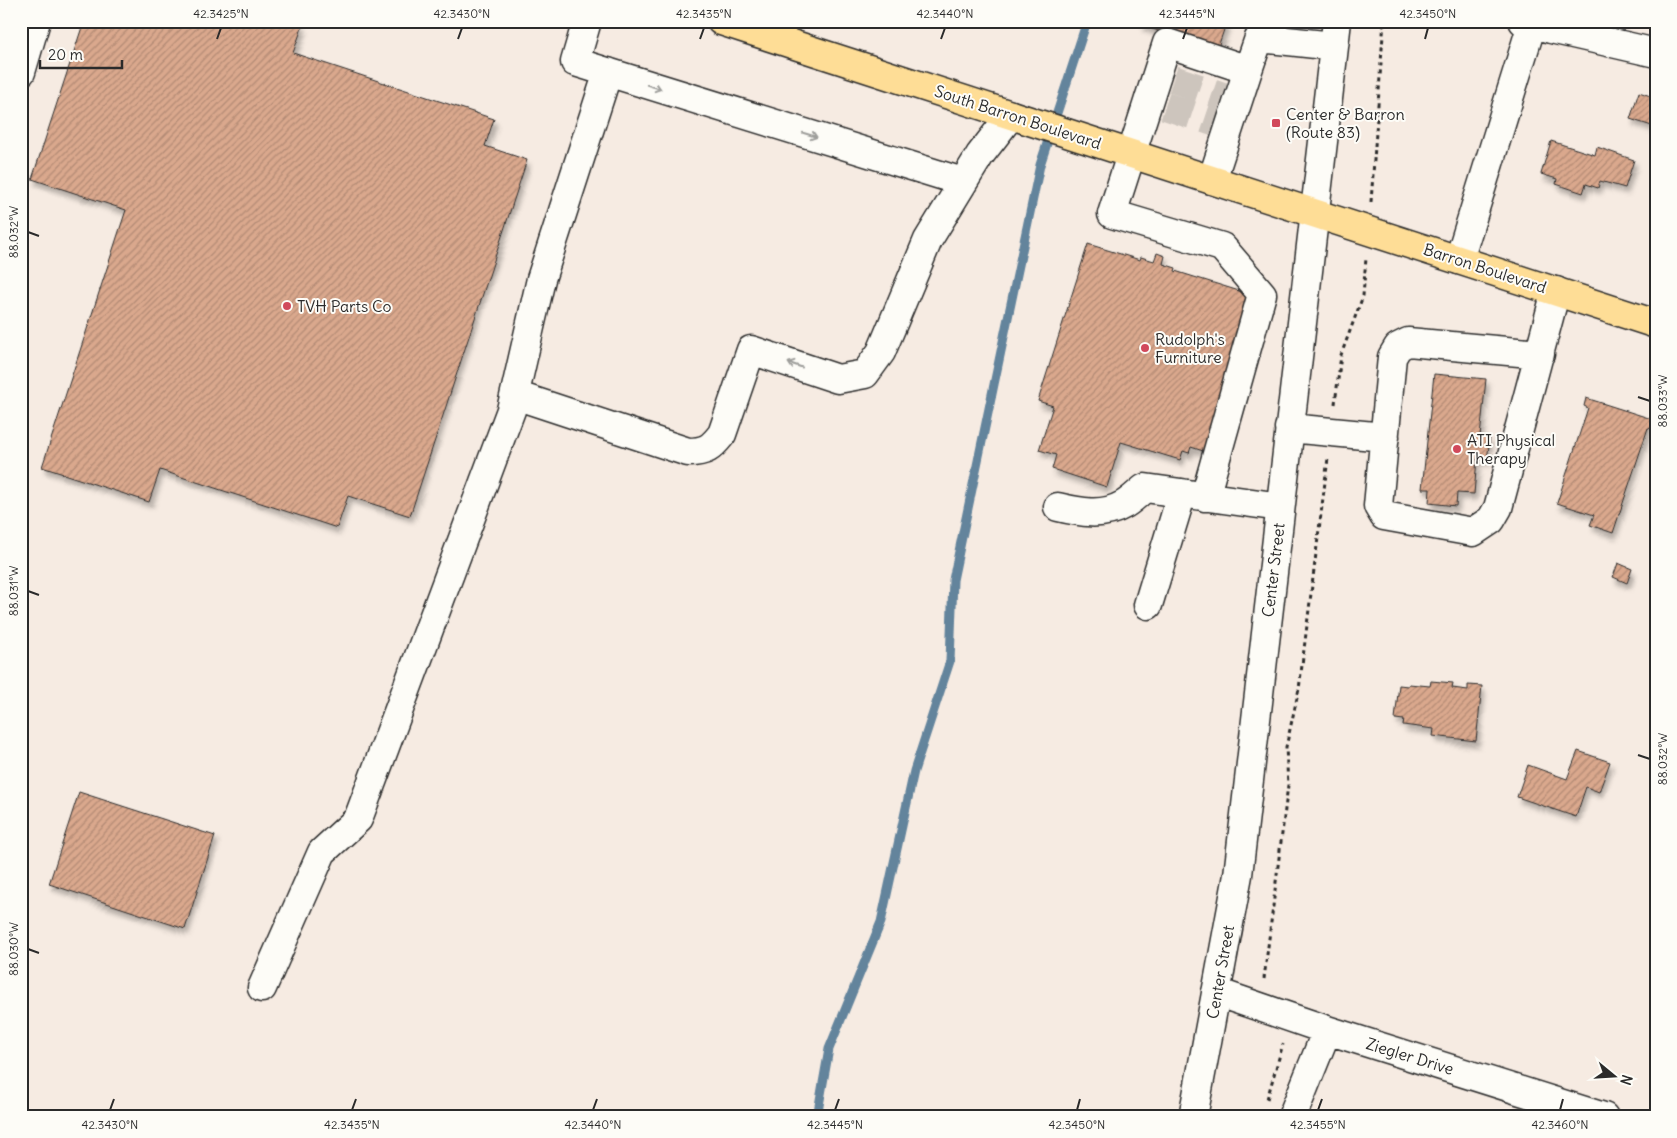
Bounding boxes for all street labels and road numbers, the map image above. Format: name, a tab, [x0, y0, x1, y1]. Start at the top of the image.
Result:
street label: South Barron Boulevard	[932, 81, 1104, 153]
street label: Barron Boulevard	[1421, 239, 1549, 297]
street label: Center Street	[1257, 521, 1289, 618]
street label: Center Street	[1202, 923, 1238, 1020]
street label: Ziegler Drive	[1364, 1033, 1456, 1079]

